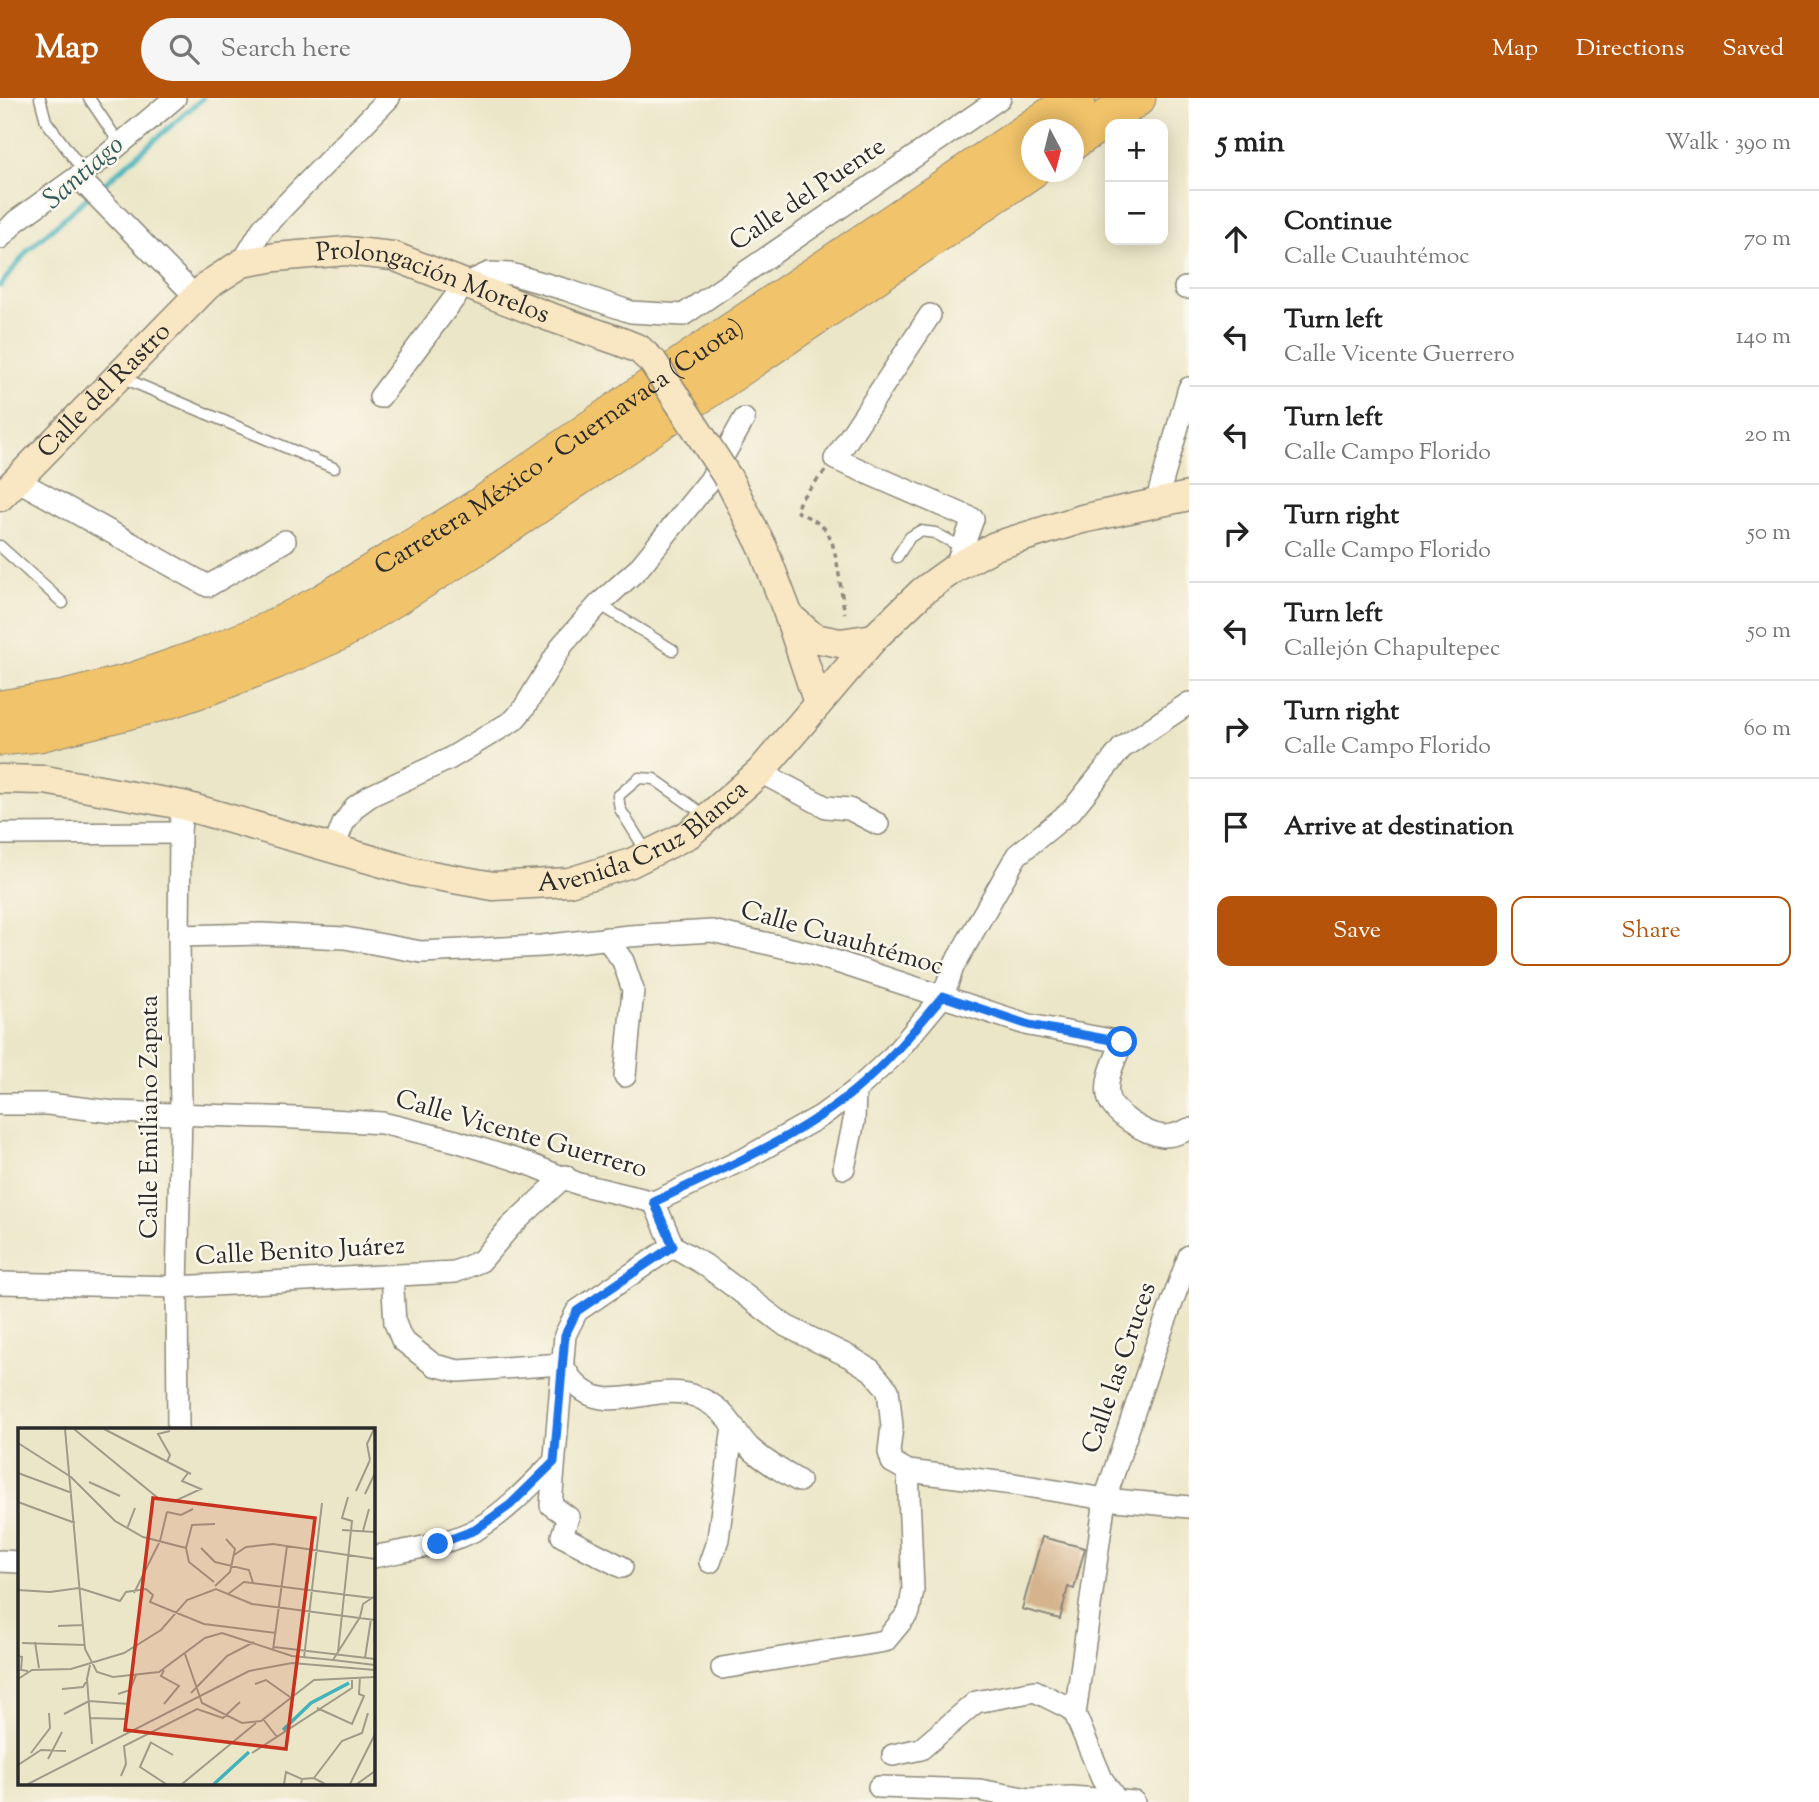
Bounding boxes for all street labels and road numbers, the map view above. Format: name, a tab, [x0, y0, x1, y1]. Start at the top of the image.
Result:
street label: Calle del Puente	[723, 129, 893, 261]
street label: Prolongación Morelos	[314, 232, 555, 334]
street label: Carretera México - Cuernavaca (Cuota)	[367, 310, 752, 585]
street label: Calle del Rastro	[29, 314, 180, 467]
street label: Avenida Cruz Blanca	[537, 772, 757, 902]
street label: Calle Cuauhtémoc	[736, 892, 948, 986]
street label: Calle Emiliano Zapata	[132, 995, 169, 1239]
street label: Calle Vicente Guerrero	[391, 1081, 651, 1189]
street label: Calle Benito Juárez	[194, 1228, 406, 1276]
street label: Calle las Cruces	[1073, 1277, 1167, 1459]

